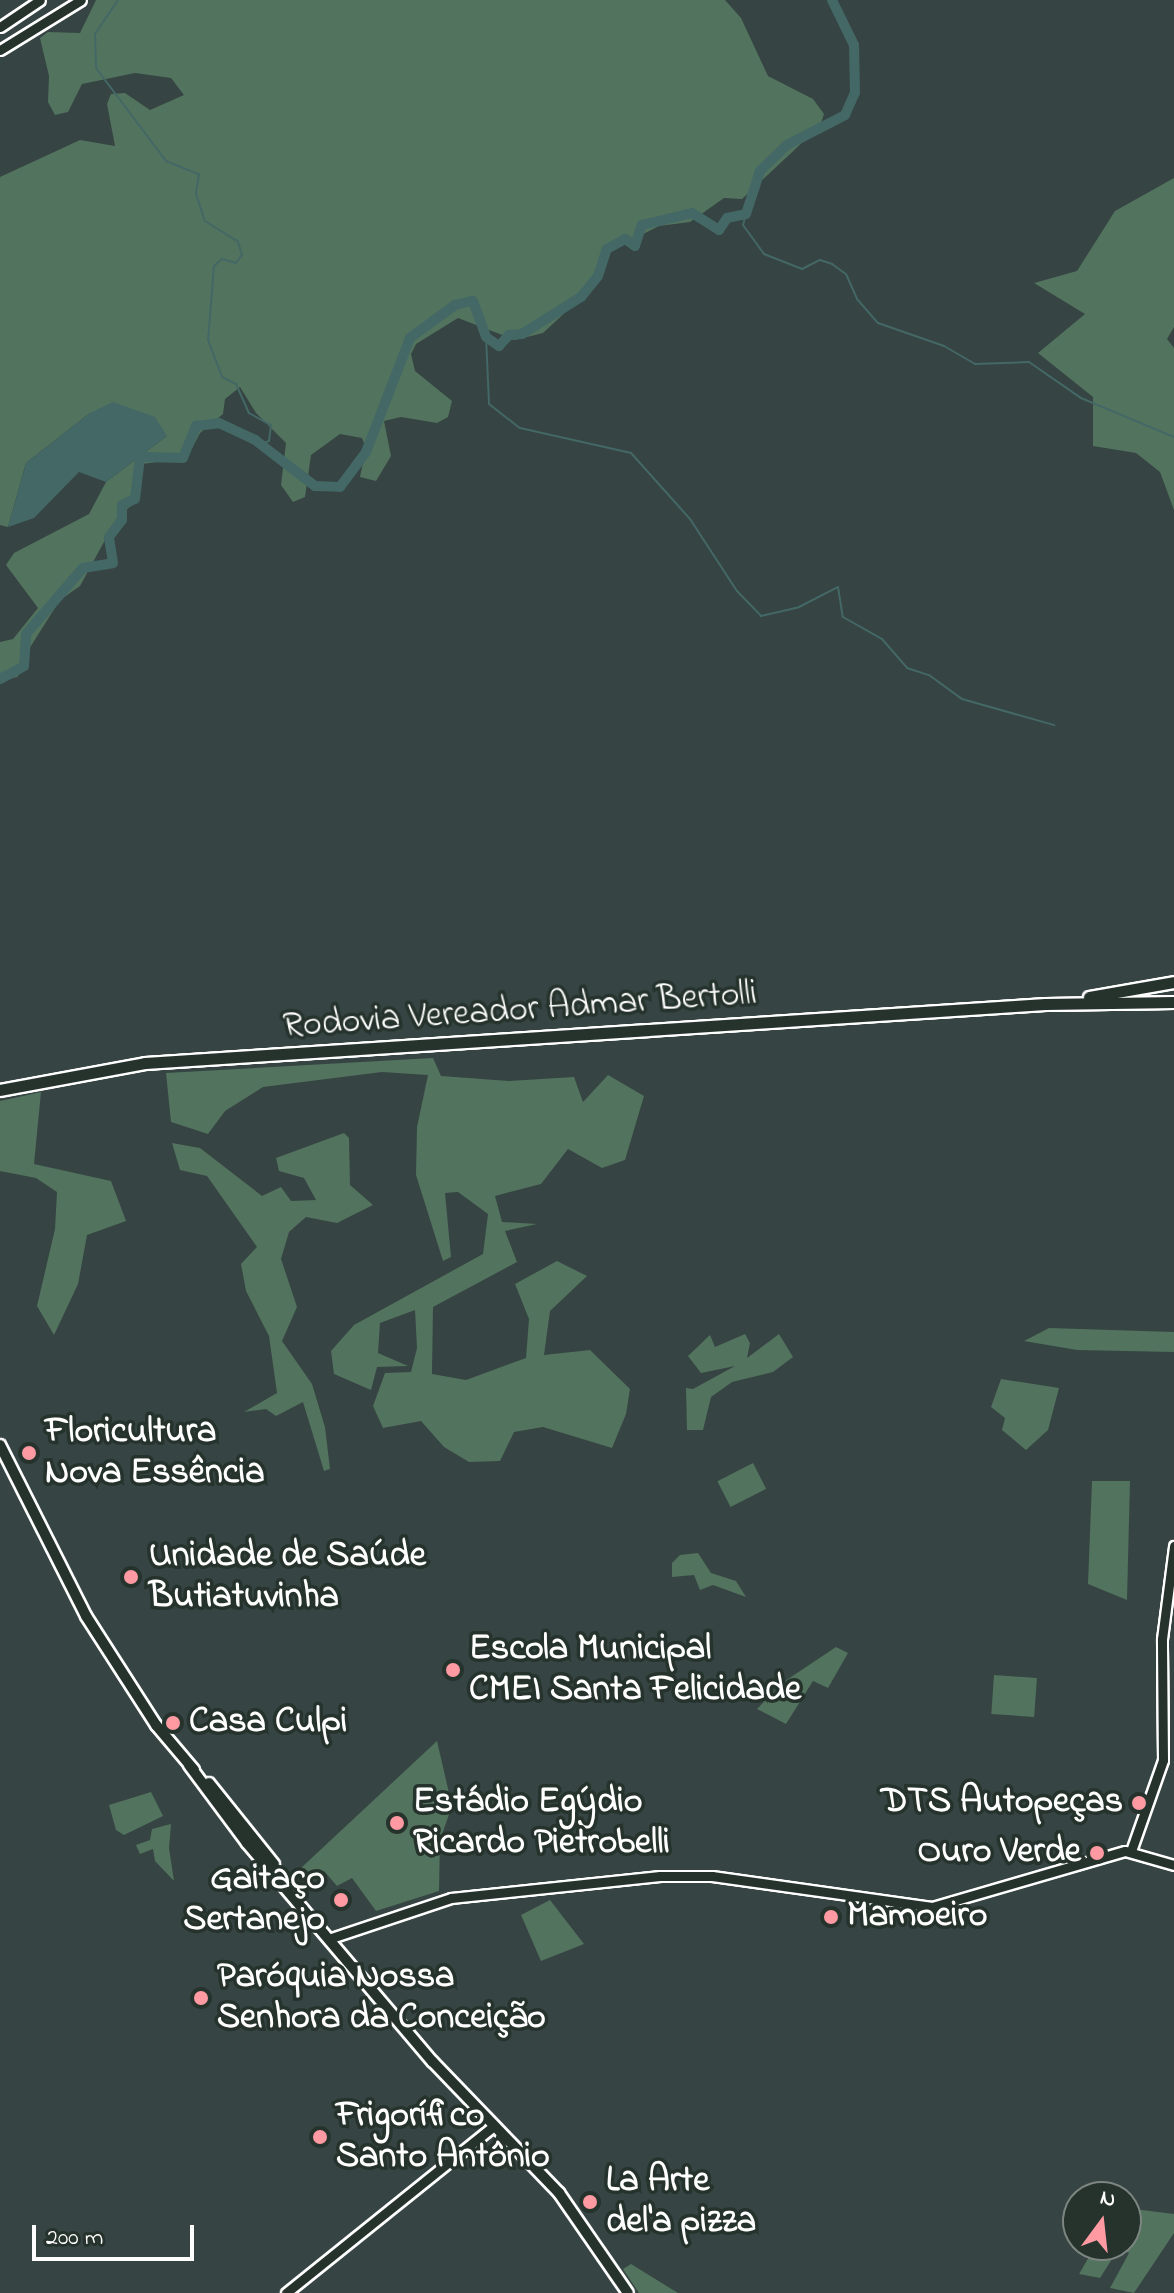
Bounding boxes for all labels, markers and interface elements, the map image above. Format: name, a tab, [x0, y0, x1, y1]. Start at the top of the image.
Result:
street label: Rodovia Vereador Admar Bertolli	[282, 973, 758, 1049]
place label: Floricultura Nova Essência	[45, 1410, 265, 1495]
marker: Floricultura Nova Essência	[20, 1444, 38, 1462]
place label: Unidade de Saúde Butiatuvinha	[149, 1534, 426, 1619]
marker: Unidade de Saúde Butiatuvinha	[120, 1566, 142, 1588]
place label: Escola Municipal CMEI Santa Felicidade	[469, 1627, 801, 1712]
marker: Escola Municipal CMEI Santa Felicidade	[444, 1661, 462, 1679]
place label: Casa Culpi	[189, 1701, 347, 1745]
marker: Casa Culpi	[164, 1714, 182, 1732]
place label: Estádio Egýdio Ricardo Pietrobelli	[413, 1780, 670, 1865]
place label: DTS Autopeças	[881, 1781, 1123, 1825]
marker: DTS Autopeças	[1130, 1794, 1148, 1812]
marker: Estádio Egýdio Ricardo Pietrobelli	[388, 1814, 406, 1832]
place label: Ouro Verde	[917, 1831, 1081, 1875]
marker: Ouro Verde	[1088, 1844, 1106, 1862]
place label: Gaitaço Sertanejo	[183, 1857, 325, 1942]
marker: Gaitaço Sertanejo	[332, 1891, 350, 1909]
place label: Mamoeiro	[847, 1895, 987, 1939]
marker: Mamoeiro	[822, 1908, 840, 1926]
place label: Paróquia Nossa Senhora da Conceição	[217, 1955, 546, 2040]
marker: Paróquia Nossa Senhora da Conceição	[192, 1989, 210, 2007]
place label: Frigorífico Santo Antônio	[336, 2094, 550, 2179]
marker: Frigorífico Santo Antônio	[311, 2128, 329, 2146]
place label: La Arte del'a pizza	[606, 2159, 756, 2244]
north arrow	[1062, 2181, 1142, 2261]
text: N	[1096, 2182, 1119, 2217]
marker: La Arte del'a pizza	[581, 2193, 599, 2211]
scale bar	[36, 2209, 198, 2259]
text: 200 m	[46, 2221, 103, 2256]

